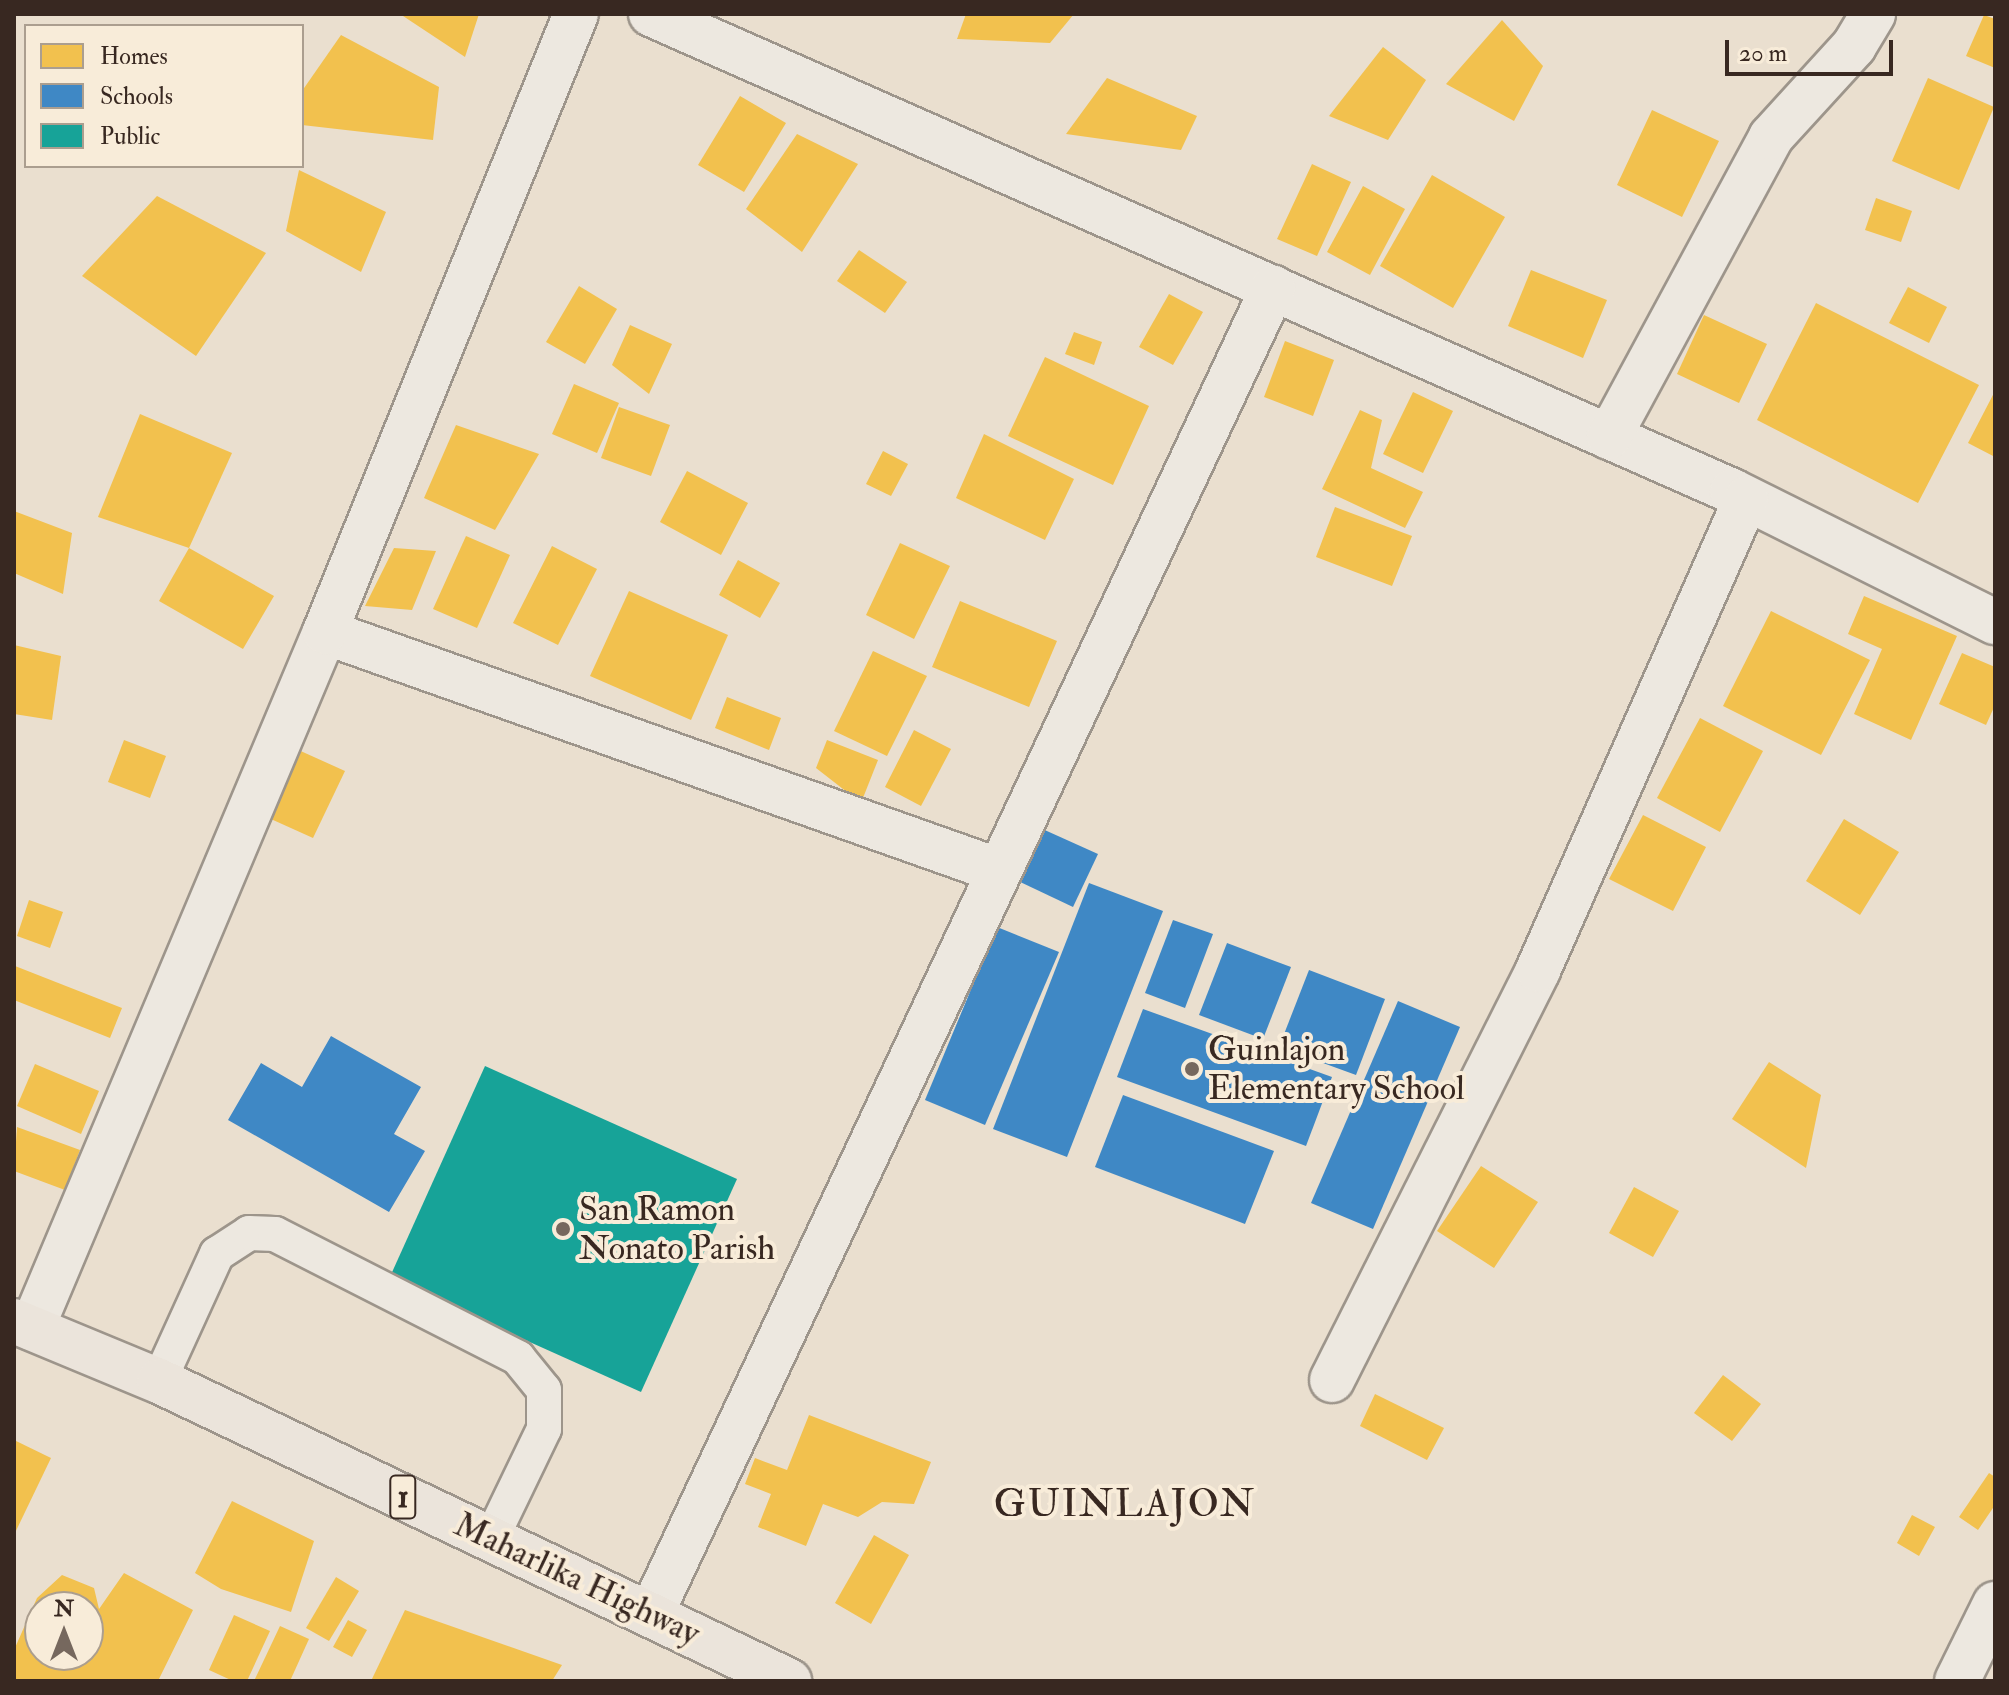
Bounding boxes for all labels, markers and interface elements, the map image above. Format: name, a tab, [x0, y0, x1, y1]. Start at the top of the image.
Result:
legend	[24, 24, 304, 168]
scale bar	[1729, 24, 1897, 74]
text: 20 m	[1739, 38, 1787, 69]
text: Homes	[100, 41, 168, 72]
text: Schools	[100, 81, 173, 112]
text: Public	[100, 121, 160, 152]
place label: Guinlajon Elementary School	[1208, 1029, 1465, 1108]
marker: Guinlajon Elementary School	[1183, 1060, 1201, 1078]
place label: San Ramon Nonato Parish	[579, 1189, 775, 1268]
marker: San Ramon Nonato Parish	[554, 1220, 572, 1238]
road number: 1	[389, 1469, 417, 1525]
district label: GUINLAJON	[994, 1482, 1256, 1528]
street label: Maharlika Highway	[448, 1504, 706, 1654]
north arrow	[24, 1591, 104, 1671]
text: N	[54, 1595, 74, 1623]

